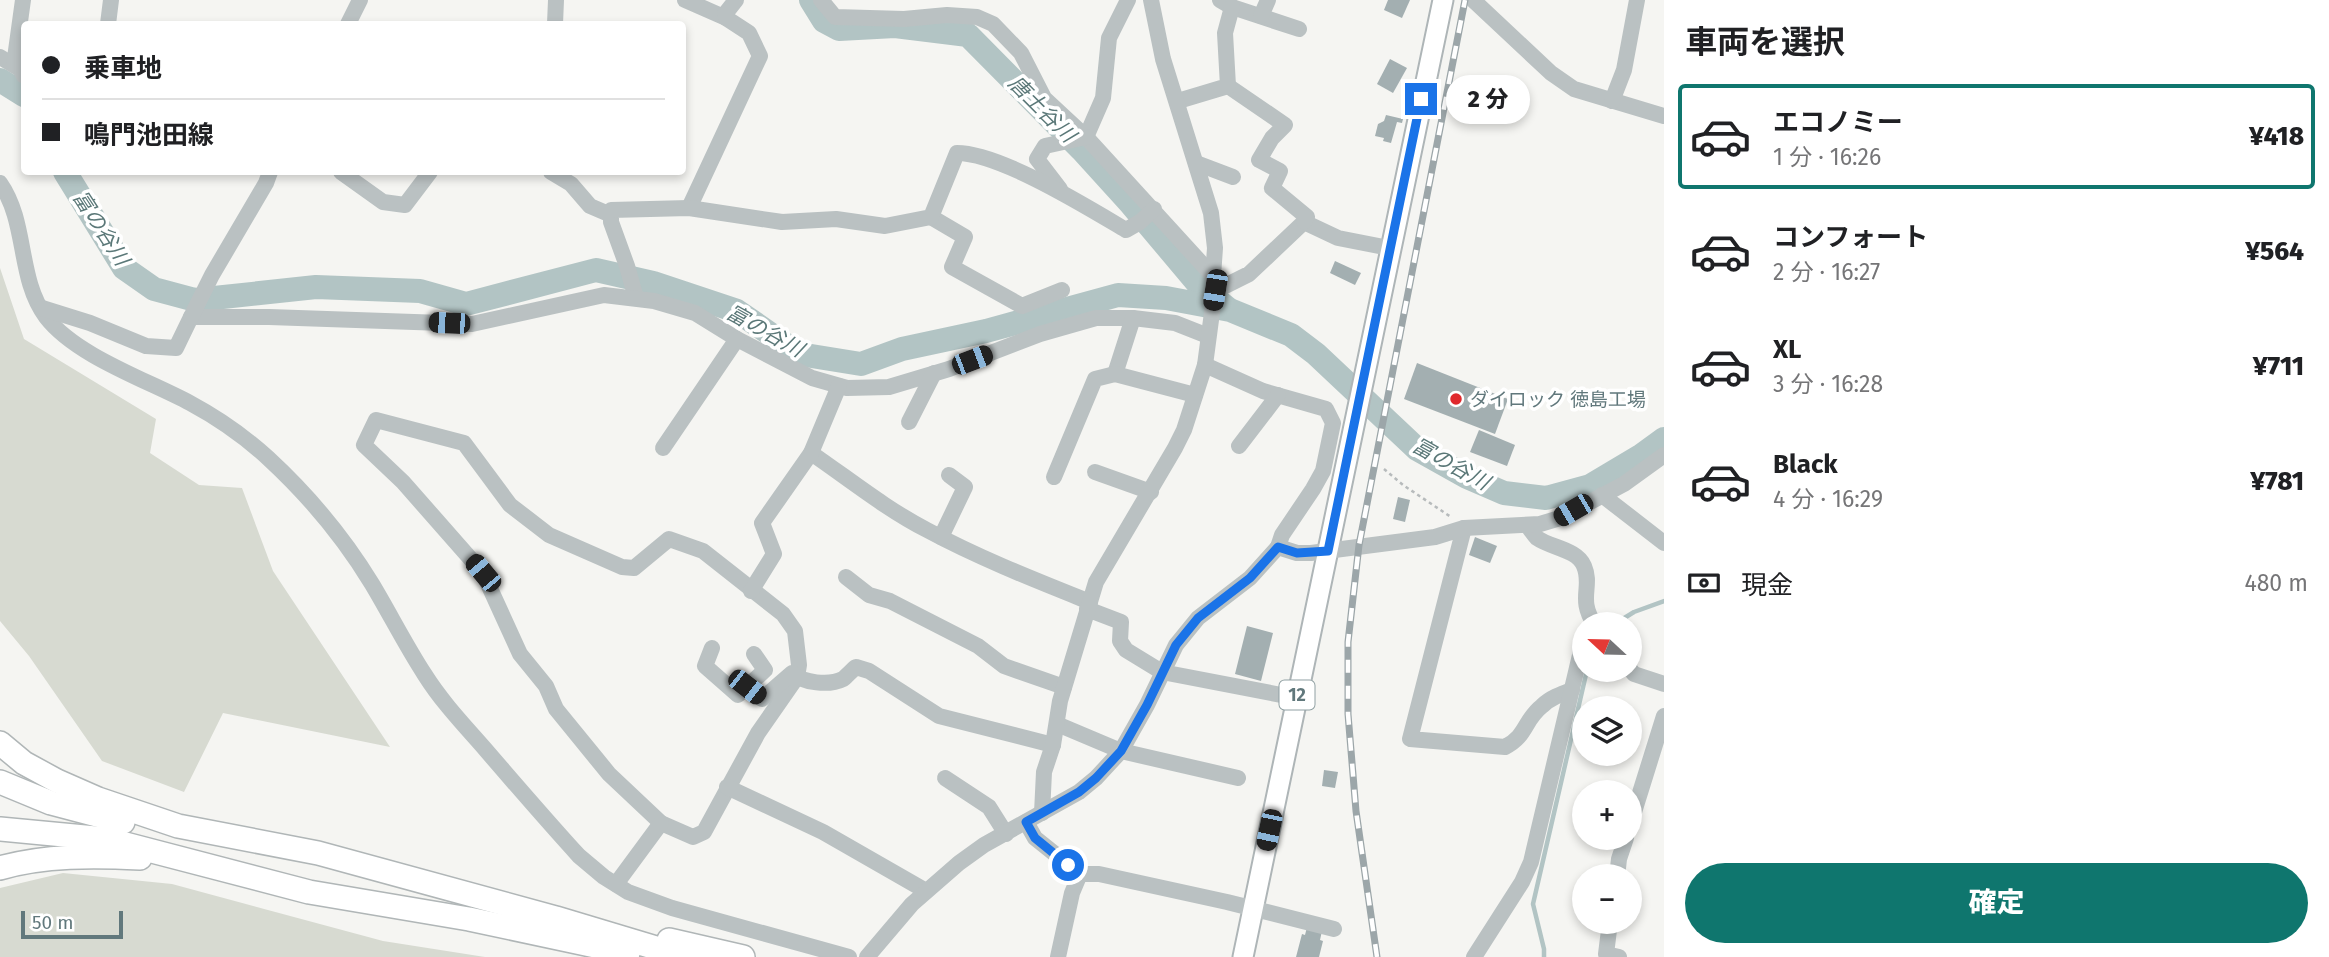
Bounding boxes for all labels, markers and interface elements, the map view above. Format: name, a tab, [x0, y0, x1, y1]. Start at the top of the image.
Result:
text: 車両を選択	[1685, 23, 1845, 61]
text: 乗車地	[84, 53, 162, 84]
water label: 唐土谷川	[1003, 70, 1082, 149]
callout: 2 分	[1446, 74, 1530, 124]
route end	[1405, 83, 1437, 115]
text: 2 分	[1468, 85, 1508, 113]
icon: car	[1689, 105, 1752, 168]
text: エコノミー	[1773, 107, 1903, 138]
text: 鳴門池田線	[84, 120, 214, 151]
text: ¥418	[2249, 121, 2304, 152]
text: 1 分 · 16:26	[1773, 143, 1881, 171]
water label: 富の谷川	[67, 186, 136, 272]
icon: car	[1689, 220, 1752, 283]
text: コンフォート	[1773, 222, 1928, 253]
text: ¥564	[2245, 236, 2304, 267]
text: 2 分 · 16:27	[1773, 258, 1880, 286]
car	[1202, 268, 1229, 312]
water label: 富の谷川	[722, 299, 810, 364]
car	[428, 312, 471, 334]
text: XL	[1773, 334, 1801, 365]
icon: car	[1689, 335, 1752, 398]
car	[949, 343, 996, 377]
text: ¥711	[2253, 351, 2304, 382]
text: 3 分 · 16:28	[1773, 370, 1883, 398]
place label: ダイロック 徳島工場	[1470, 388, 1646, 411]
marker: ダイロック 徳島工場	[1448, 391, 1464, 407]
water label: 富の谷川	[1408, 432, 1496, 497]
text: Black	[1773, 449, 1838, 480]
icon: car	[1689, 450, 1752, 513]
text: ¥781	[2250, 466, 2304, 497]
text: 4 分 · 16:29	[1773, 485, 1883, 513]
car	[1550, 490, 1597, 530]
car	[462, 550, 505, 596]
icon: cash	[1685, 564, 1723, 602]
text: 480 m	[2244, 569, 2308, 597]
text: 現金	[1741, 570, 1793, 601]
north arrow	[1572, 612, 1642, 682]
map controls	[1572, 612, 1642, 934]
car	[724, 666, 771, 708]
road number: 12	[1280, 680, 1314, 710]
button: layers	[1572, 696, 1642, 766]
button: +	[1572, 780, 1642, 850]
car	[1255, 807, 1284, 853]
route start	[1052, 849, 1084, 881]
button: 確定	[1685, 863, 2308, 943]
button: −	[1572, 864, 1642, 934]
scale bar	[21, 908, 122, 940]
text: 50 m	[32, 911, 73, 934]

